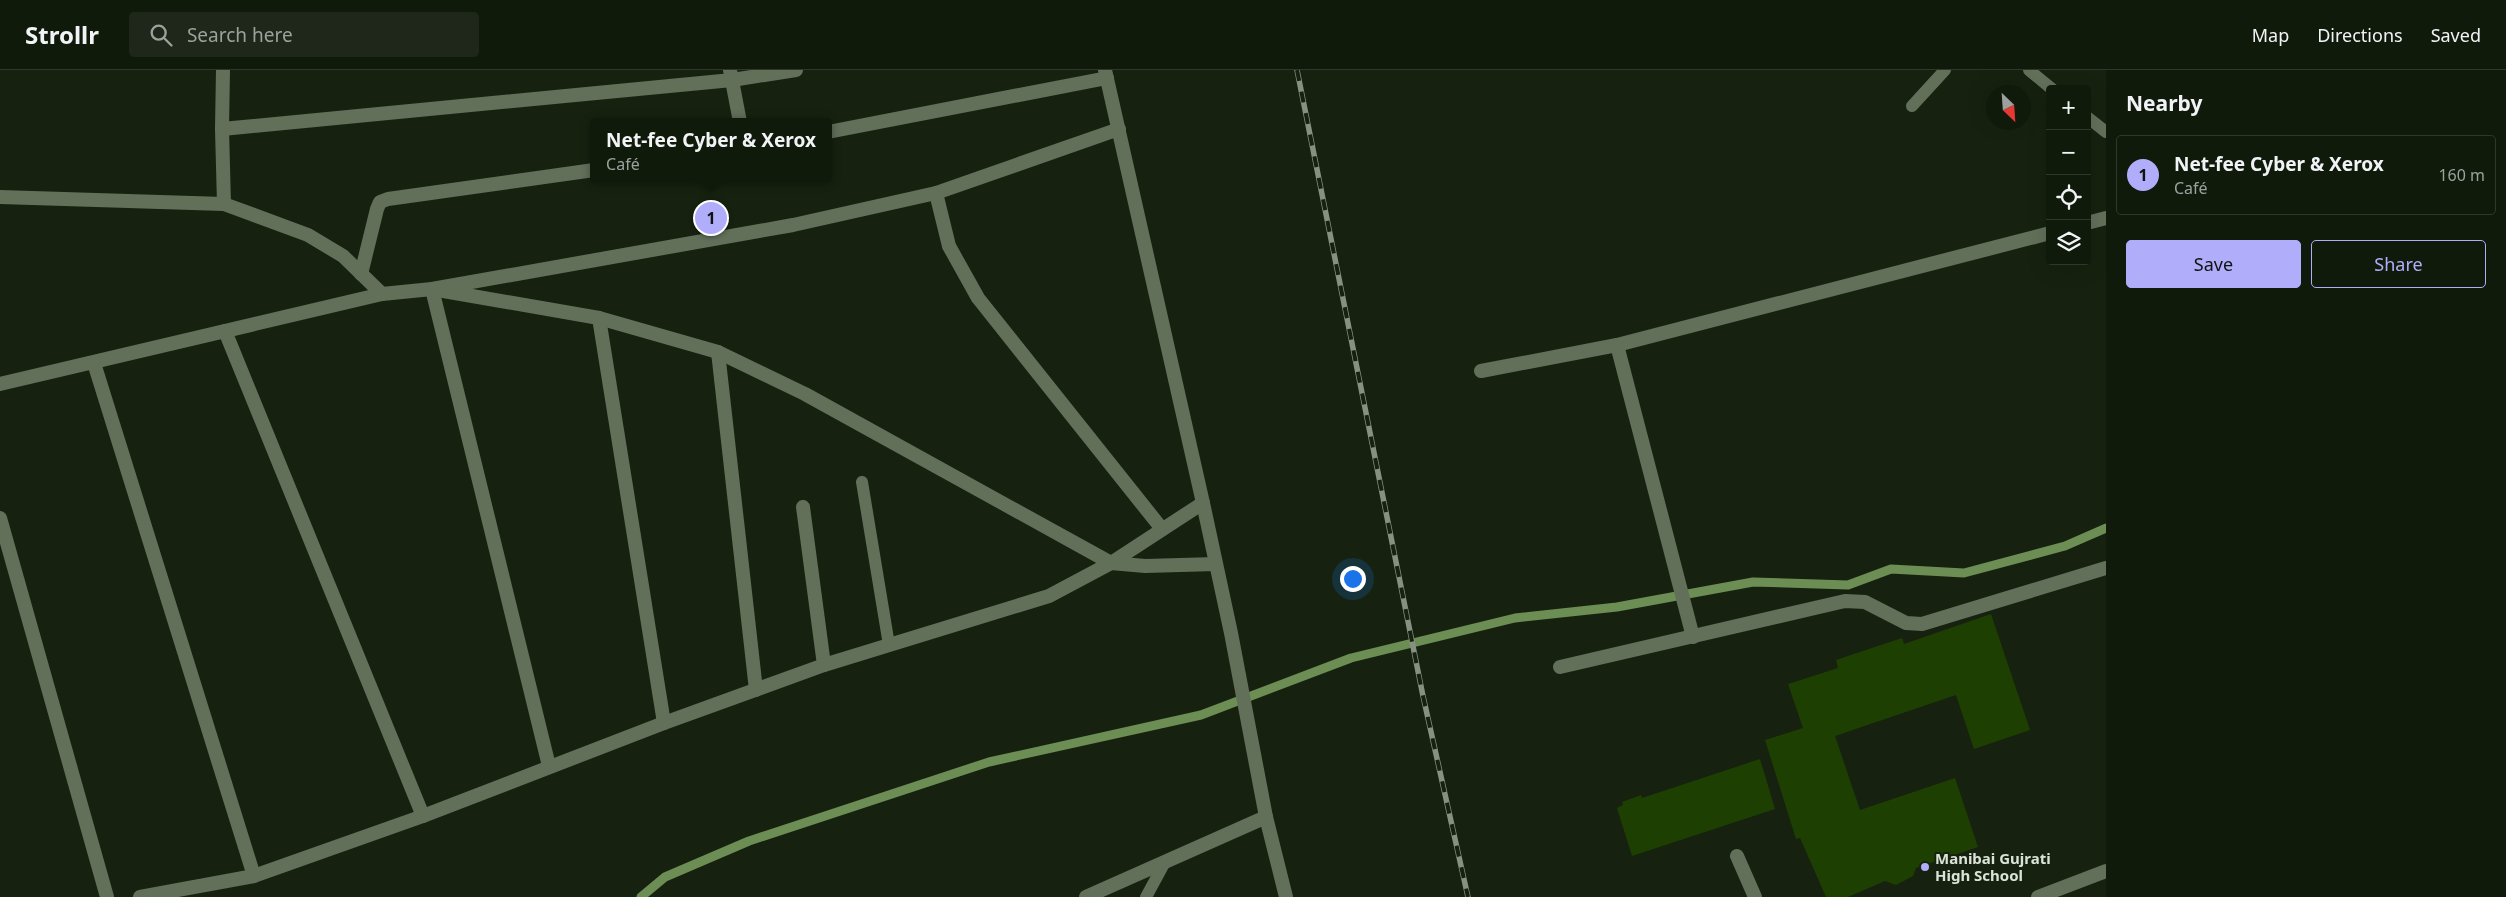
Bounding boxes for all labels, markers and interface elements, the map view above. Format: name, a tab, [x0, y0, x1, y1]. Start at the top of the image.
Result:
search box	[129, 12, 479, 57]
text: Strollr	[25, 18, 99, 51]
icon: search	[147, 21, 175, 49]
text: Search here	[187, 22, 293, 48]
text: Map	[2252, 23, 2289, 47]
text: Directions	[2317, 23, 2403, 47]
text: Saved	[2431, 23, 2481, 47]
north arrow	[1986, 85, 2031, 130]
map controls	[2046, 85, 2091, 265]
button: +	[2046, 85, 2091, 130]
text: Nearby	[2126, 89, 2202, 117]
popup	[590, 118, 832, 183]
text: Net-fee Cyber & Xerox	[606, 127, 816, 153]
button: −	[2046, 130, 2091, 175]
text: Net-fee Cyber & Xerox	[2174, 151, 2384, 177]
text: Café	[606, 153, 640, 175]
text: 1	[2138, 164, 2148, 186]
text: 160 m	[2438, 164, 2485, 186]
button: locate	[2046, 175, 2091, 220]
text: Café	[2174, 177, 2208, 199]
pin: 1	[695, 199, 727, 237]
button: layers	[2046, 220, 2091, 265]
button: Save	[2126, 240, 2301, 288]
button: Share	[2311, 240, 2486, 288]
your location	[1340, 566, 1366, 592]
place label: Manibai Gujrati High School	[1935, 848, 2051, 885]
marker: Manibai Gujrati High School	[1919, 861, 1931, 873]

